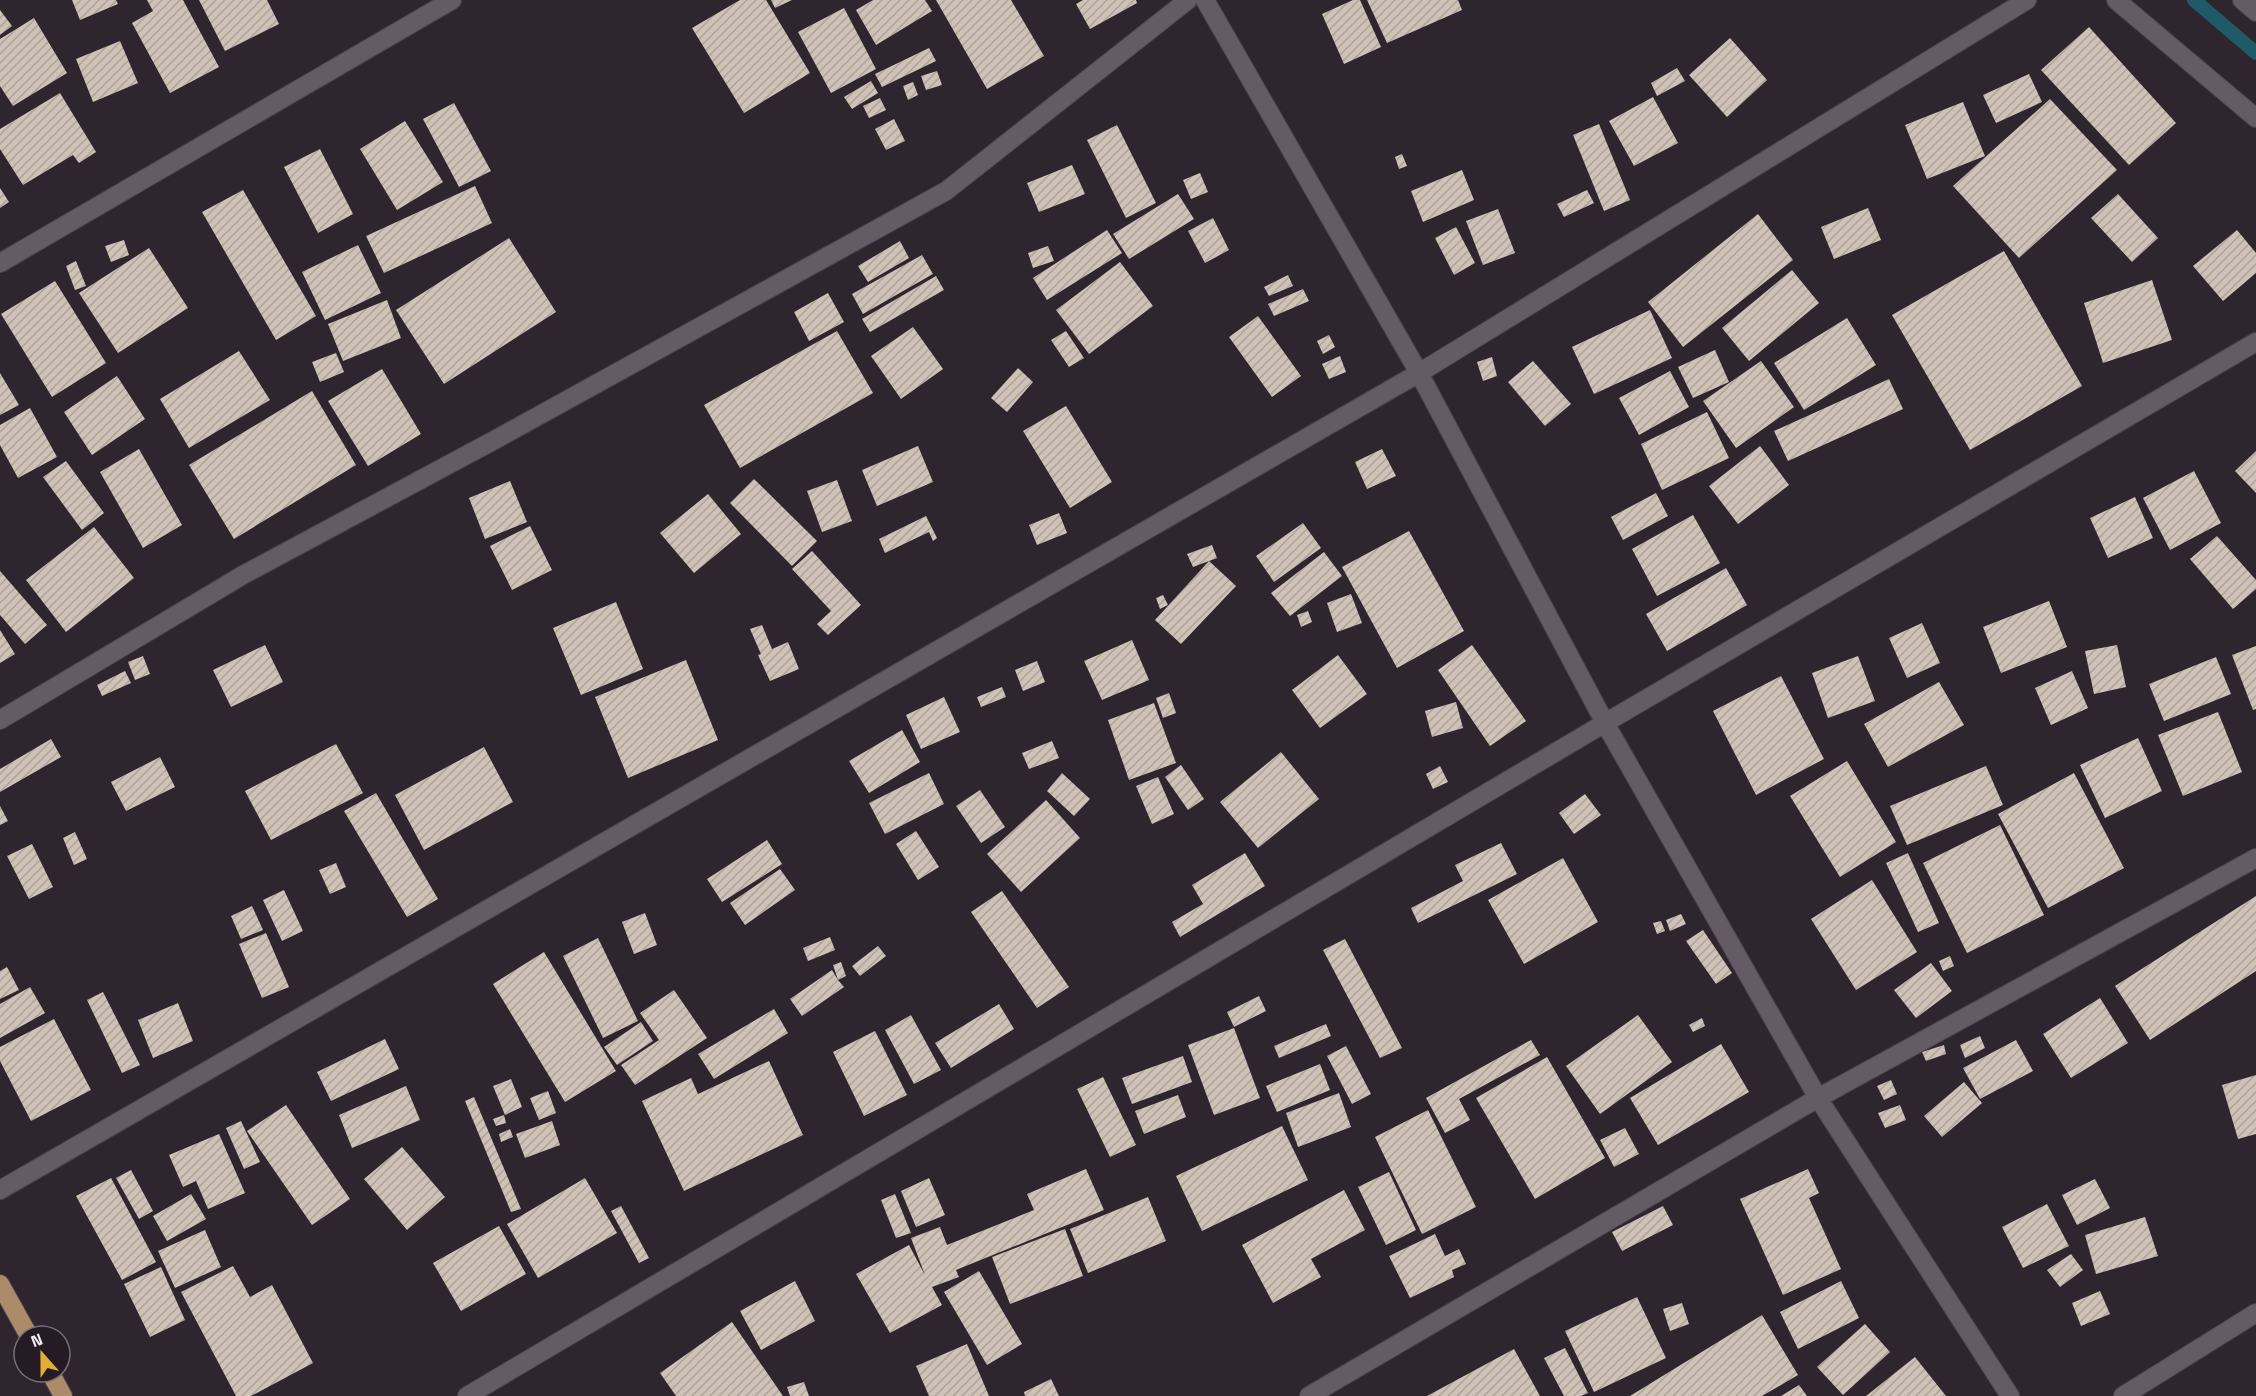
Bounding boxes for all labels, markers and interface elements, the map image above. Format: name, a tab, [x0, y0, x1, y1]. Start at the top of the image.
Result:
north arrow	[12, 1324, 72, 1384]
text: N	[28, 1329, 46, 1352]

